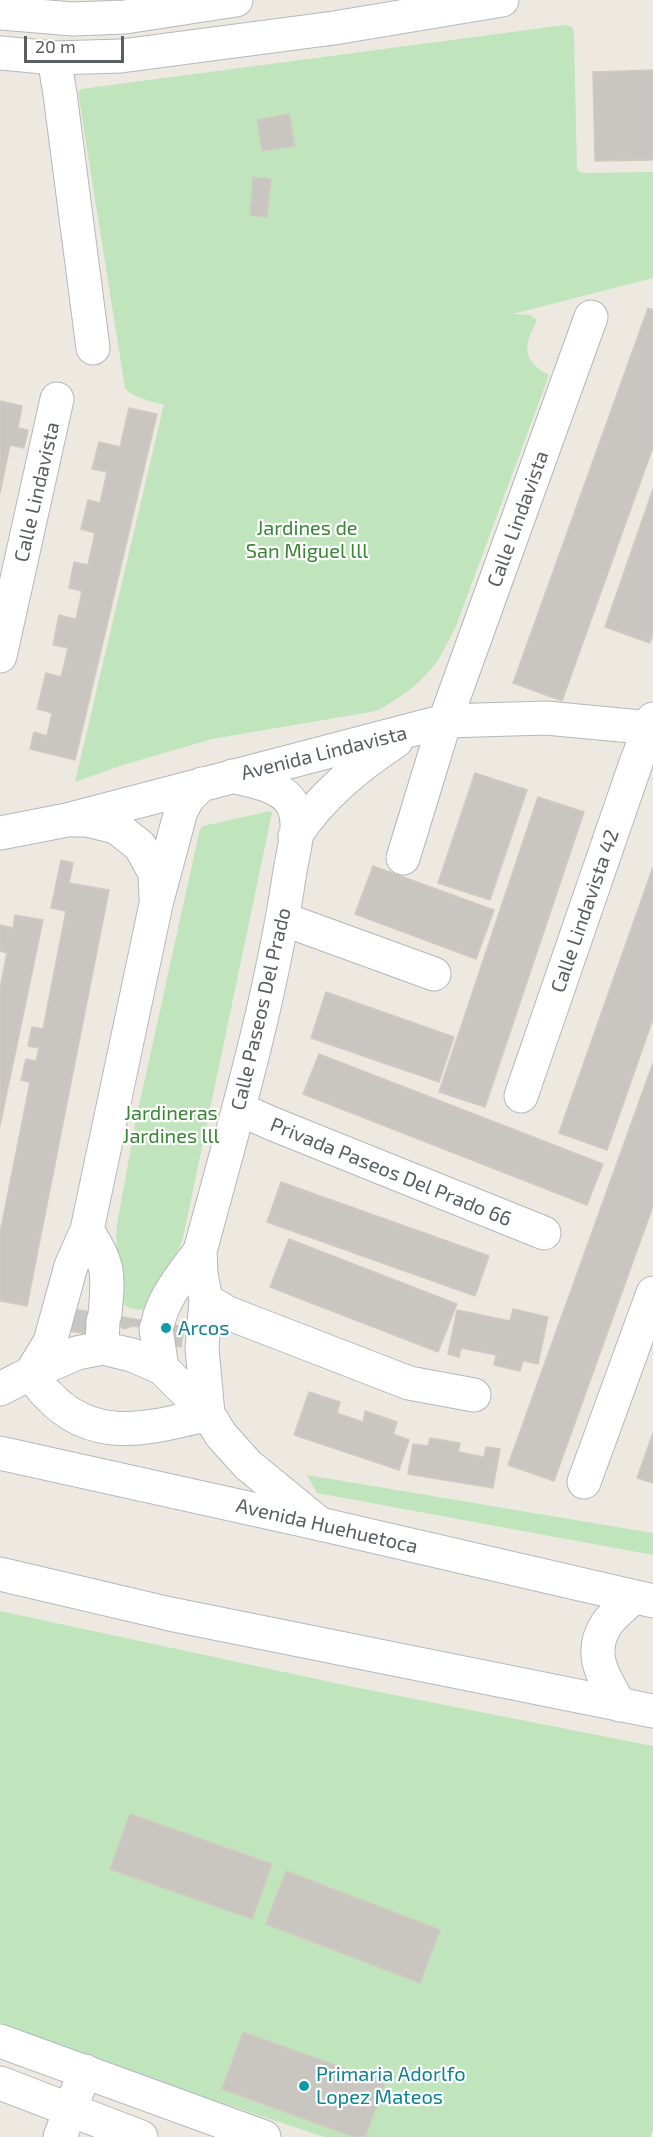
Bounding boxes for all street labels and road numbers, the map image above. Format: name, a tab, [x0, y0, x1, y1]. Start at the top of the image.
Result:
street label: Calle Lindavista	[9, 420, 65, 564]
street label: Calle Lindavista	[482, 448, 554, 590]
street label: Avenida Lindavista	[238, 721, 410, 785]
street label: Calle Lindavista 42	[546, 826, 624, 996]
street label: Calle Paseos Del Prado	[226, 905, 296, 1113]
street label: Privada Paseos Del Prado 66	[267, 1113, 515, 1231]
street label: Avenida Huehuetoca	[234, 1493, 420, 1559]

